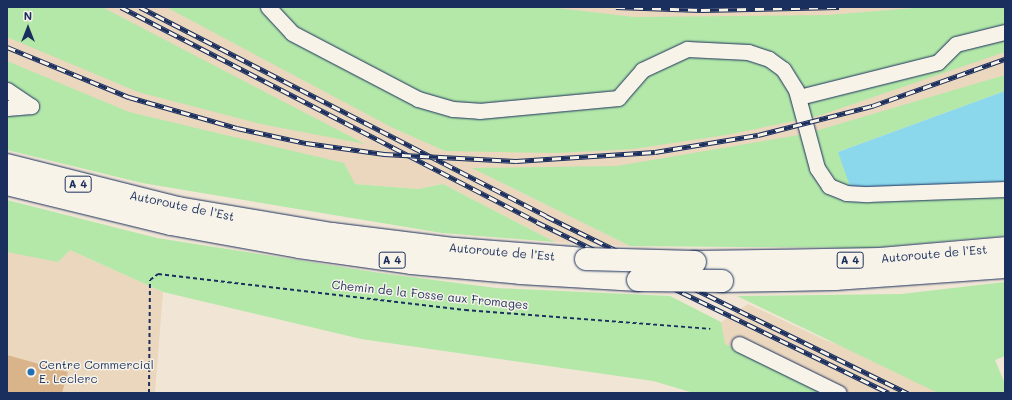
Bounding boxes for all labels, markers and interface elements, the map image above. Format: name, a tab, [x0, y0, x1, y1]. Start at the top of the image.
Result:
north arrow	[8, 8, 48, 48]
text: N	[24, 8, 32, 23]
road number: A 4	[64, 175, 92, 193]
street label: Autoroute de l’Est	[128, 188, 236, 224]
street label: Autoroute de l’Est	[448, 240, 556, 264]
street label: Autoroute de l’Est	[880, 242, 988, 266]
road number: A 4	[378, 251, 406, 269]
road number: A 4	[836, 251, 864, 269]
street label: Chemin de la Fosse aux Fromages	[331, 278, 529, 312]
place label: Centre Commercial E. Leclerc	[39, 358, 154, 386]
marker: Centre Commercial E. Leclerc	[26, 367, 36, 377]

